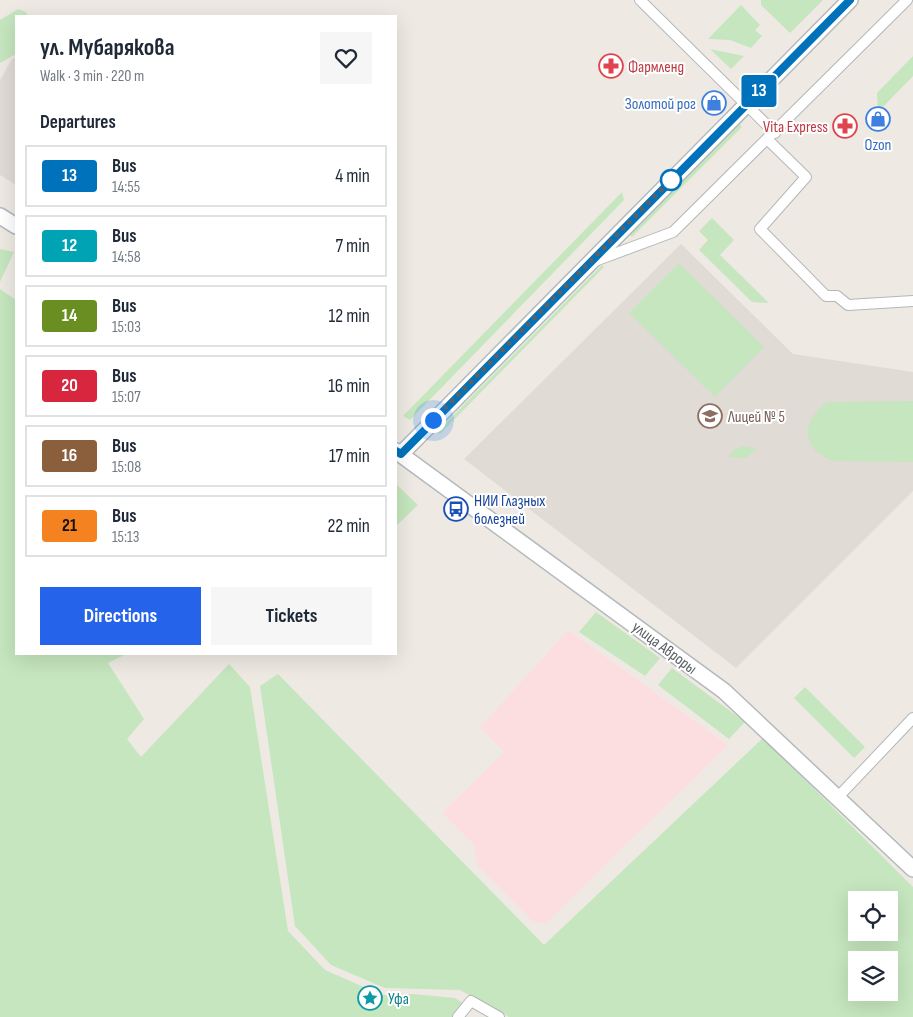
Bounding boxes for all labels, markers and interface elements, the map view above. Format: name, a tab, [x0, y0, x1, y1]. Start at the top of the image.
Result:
button: heart	[320, 32, 372, 84]
text: ул. Мубарякова	[40, 33, 175, 62]
pharmacy icon: Фармленд	[598, 53, 624, 79]
place label: Фармленд	[628, 58, 684, 77]
text: Walk · 3 min · 220 m	[40, 67, 144, 86]
line badge: 13	[736, 75, 782, 107]
text: 13	[751, 80, 767, 101]
shop icon: Золотой рог	[701, 90, 727, 116]
place label: Золотой рог	[625, 95, 696, 114]
shop icon: Ozon	[865, 106, 891, 132]
text: Departures	[40, 111, 116, 134]
pharmacy icon: Vita Express	[832, 113, 858, 139]
place label: Vita Express	[763, 118, 828, 137]
place label: Ozon	[865, 136, 891, 155]
text: Bus	[112, 155, 137, 178]
text: 13	[62, 165, 77, 186]
text: 4 min	[335, 165, 370, 188]
unlabelled marker	[660, 169, 682, 191]
text: 14:55	[112, 178, 140, 197]
text: Bus	[112, 225, 137, 248]
text: 12	[62, 235, 77, 256]
text: 7 min	[336, 235, 370, 258]
text: 14:58	[112, 248, 141, 267]
text: Bus	[112, 295, 137, 318]
text: 14	[62, 305, 77, 326]
text: 12 min	[328, 305, 370, 328]
text: 15:03	[112, 318, 141, 337]
text: Bus	[112, 365, 137, 388]
text: 20	[61, 375, 78, 396]
text: 16 min	[328, 375, 370, 398]
text: 15:07	[112, 388, 141, 407]
school or university icon: Лицей № 5	[697, 403, 723, 429]
your location	[421, 408, 446, 433]
place label: Лицей № 5	[727, 408, 785, 427]
text: Bus	[112, 435, 137, 458]
text: 16	[62, 445, 77, 466]
text: 17 min	[329, 445, 370, 468]
text: 15:08	[112, 458, 141, 477]
place label: НИИ Глазных болезней	[474, 492, 545, 529]
bus stop icon: НИИ Глазных болезней	[443, 496, 469, 522]
text: Bus	[112, 505, 137, 528]
text: 21	[62, 515, 77, 536]
text: 22 min	[327, 515, 370, 538]
text: 15:13	[112, 528, 139, 547]
button: Directions	[40, 587, 201, 645]
button: Tickets	[211, 587, 372, 645]
street label: улица Авроры	[628, 618, 700, 679]
map controls	[848, 891, 898, 1001]
button: locate	[848, 891, 898, 941]
button: layers	[848, 951, 898, 1001]
place icon: Уфа	[357, 985, 383, 1011]
place label: Уфа	[388, 990, 409, 1009]

